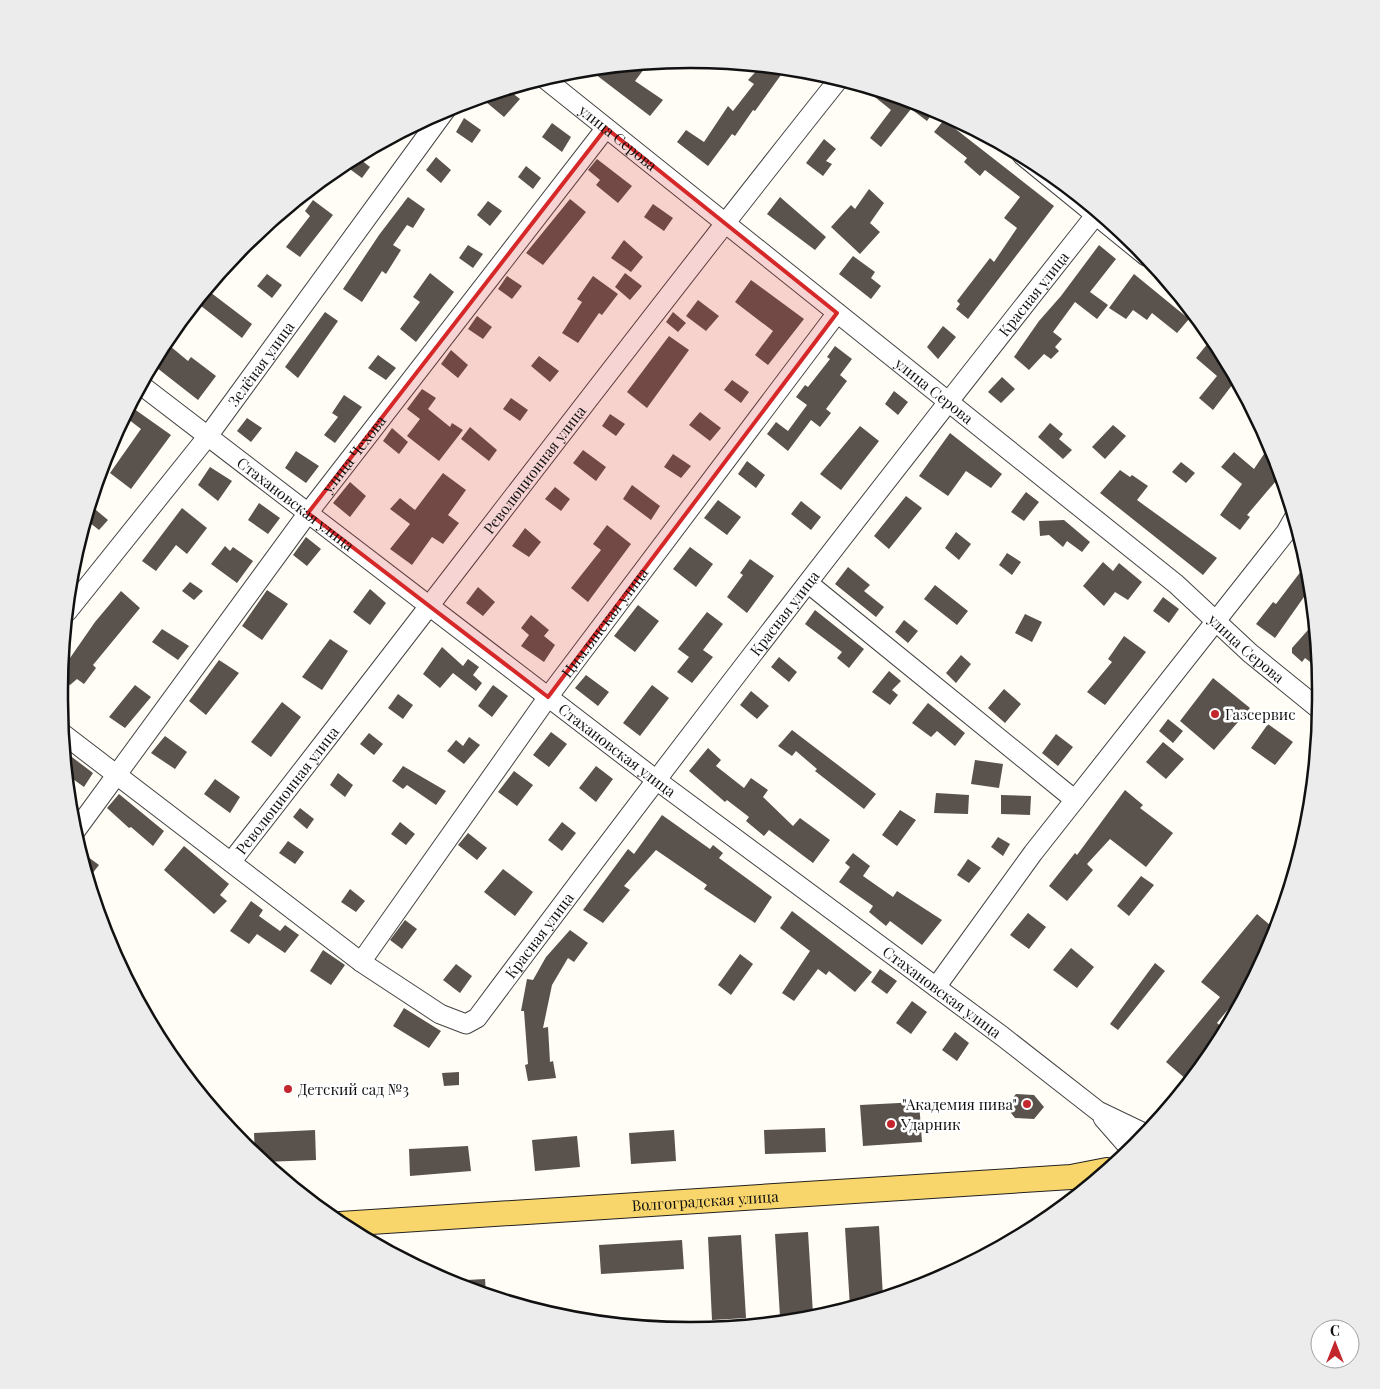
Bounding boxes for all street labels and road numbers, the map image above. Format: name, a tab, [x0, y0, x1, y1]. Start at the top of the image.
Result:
street label: улица Серова	[574, 99, 662, 175]
street label: Красная улица	[994, 247, 1073, 340]
street label: Зелёная улица	[223, 317, 299, 410]
street label: улица Серова	[890, 352, 978, 428]
street label: Революционная улица	[478, 401, 590, 538]
street label: улица Чехова	[317, 411, 390, 498]
street label: Стахановская улица	[233, 452, 359, 555]
street label: Цимлянская улица	[556, 563, 653, 681]
street label: Красная улица	[745, 566, 824, 660]
street label: улица Серова	[1204, 609, 1289, 687]
street label: Стахановская улица	[554, 699, 680, 801]
street label: Революционная улица	[231, 722, 343, 858]
street label: Красная улица	[500, 888, 578, 982]
street label: Стахановская улица	[879, 941, 1006, 1043]
street label: Волгоградская улица	[631, 1186, 780, 1215]

